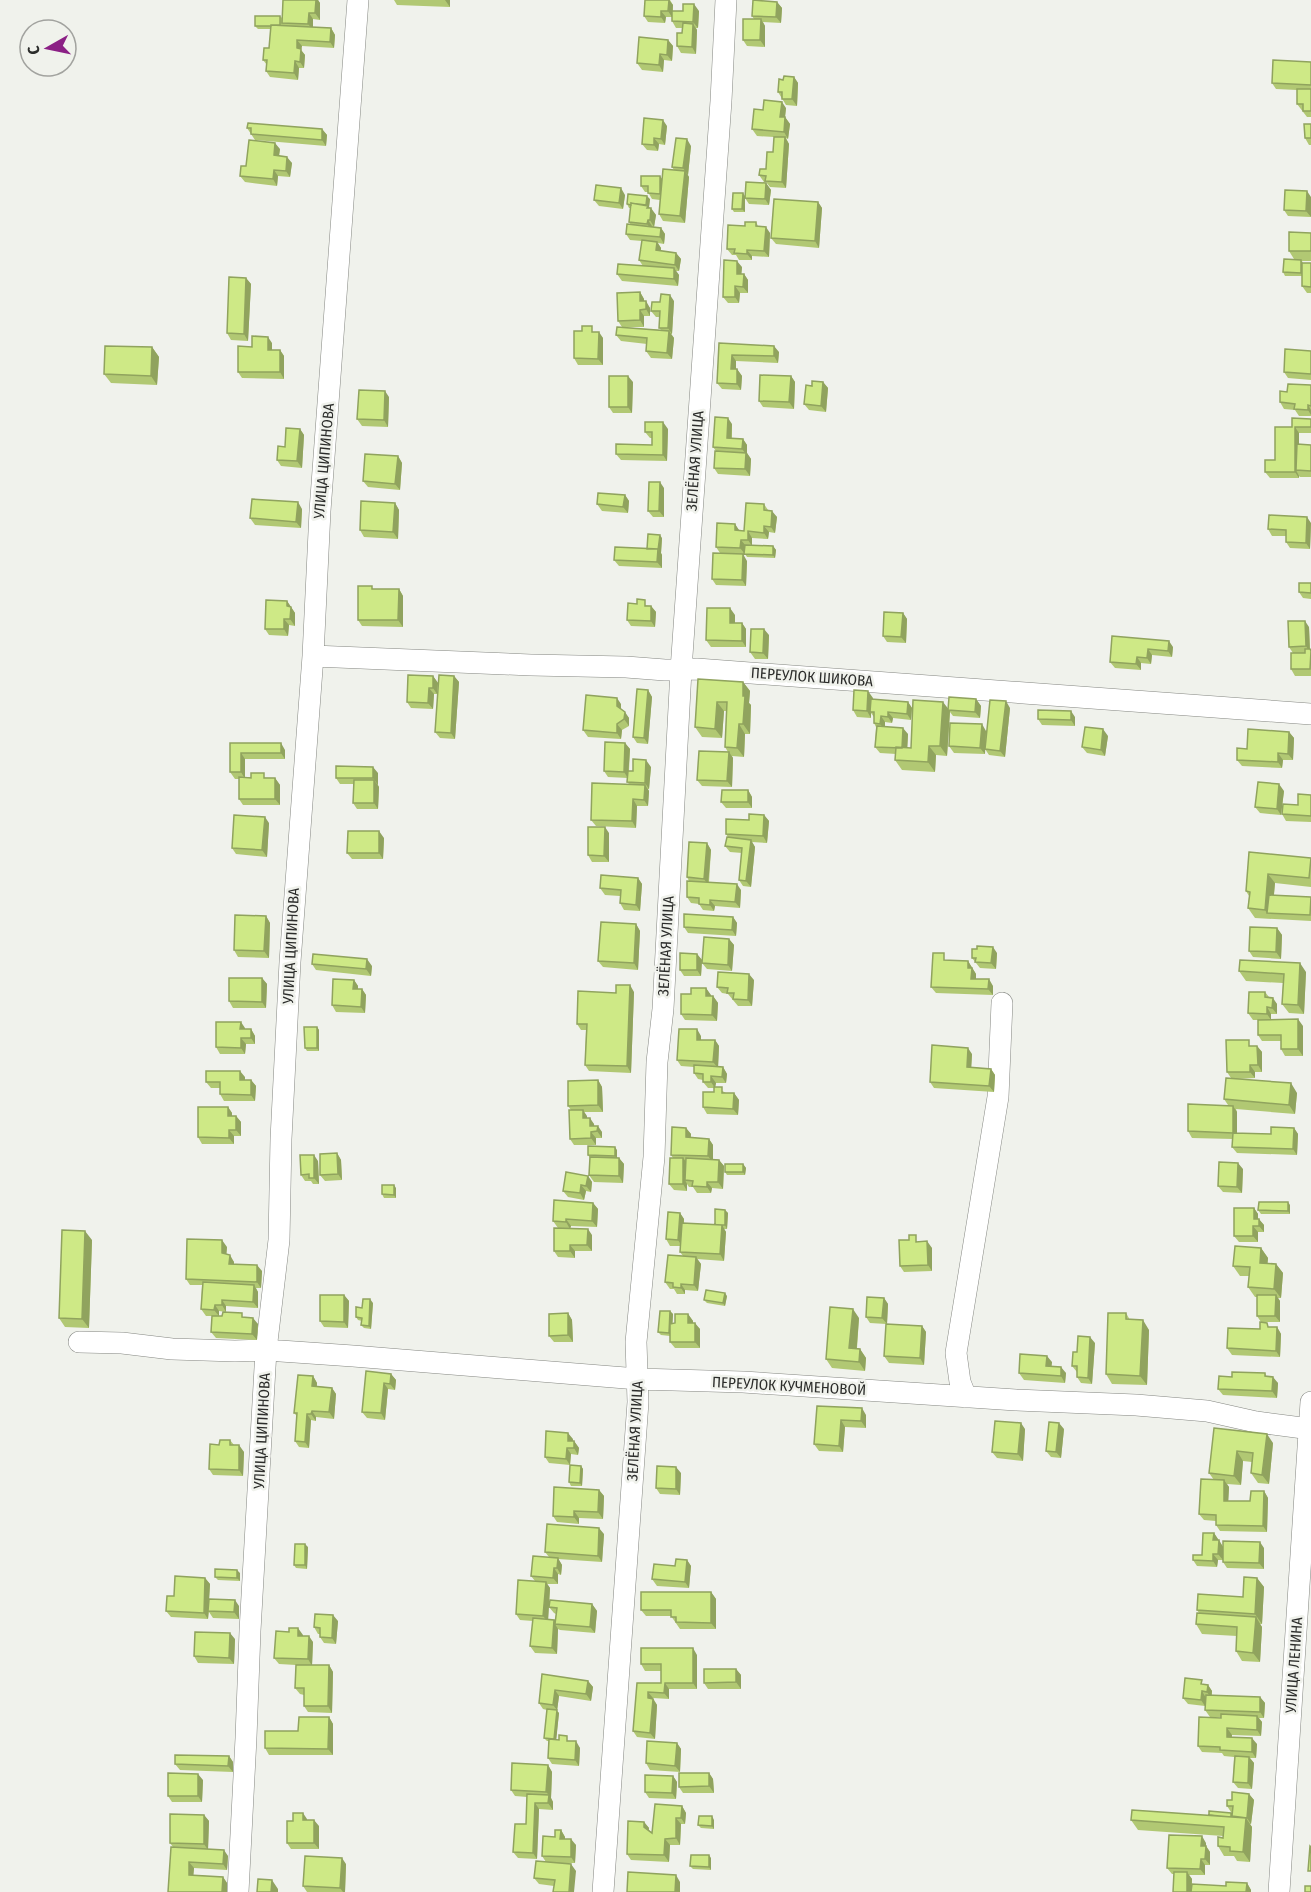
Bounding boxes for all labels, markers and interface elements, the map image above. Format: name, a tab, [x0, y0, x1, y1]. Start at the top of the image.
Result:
north arrow	[18, 18, 78, 78]
text: С	[24, 44, 44, 56]
street label: УЛИЦА ЦИПИНОВА	[310, 402, 338, 521]
street label: ЗЕЛЁНАЯ УЛИЦА	[683, 410, 707, 512]
street label: ПЕРЕУЛОК ШИКОВА	[750, 664, 874, 690]
street label: УЛИЦА ЦИПИНОВА	[279, 887, 303, 1005]
street label: ЗЕЛЁНАЯ УЛИЦА	[654, 895, 678, 997]
street label: УЛИЦА ЦИПИНОВА	[250, 1372, 274, 1490]
street label: ПЕРЕУЛОК КУЧМЕНОВОЙ	[712, 1373, 866, 1399]
street label: ЗЕЛЁНАЯ УЛИЦА	[623, 1380, 647, 1482]
street label: УЛИЦА ЛЕНИНА	[1282, 1616, 1306, 1715]

